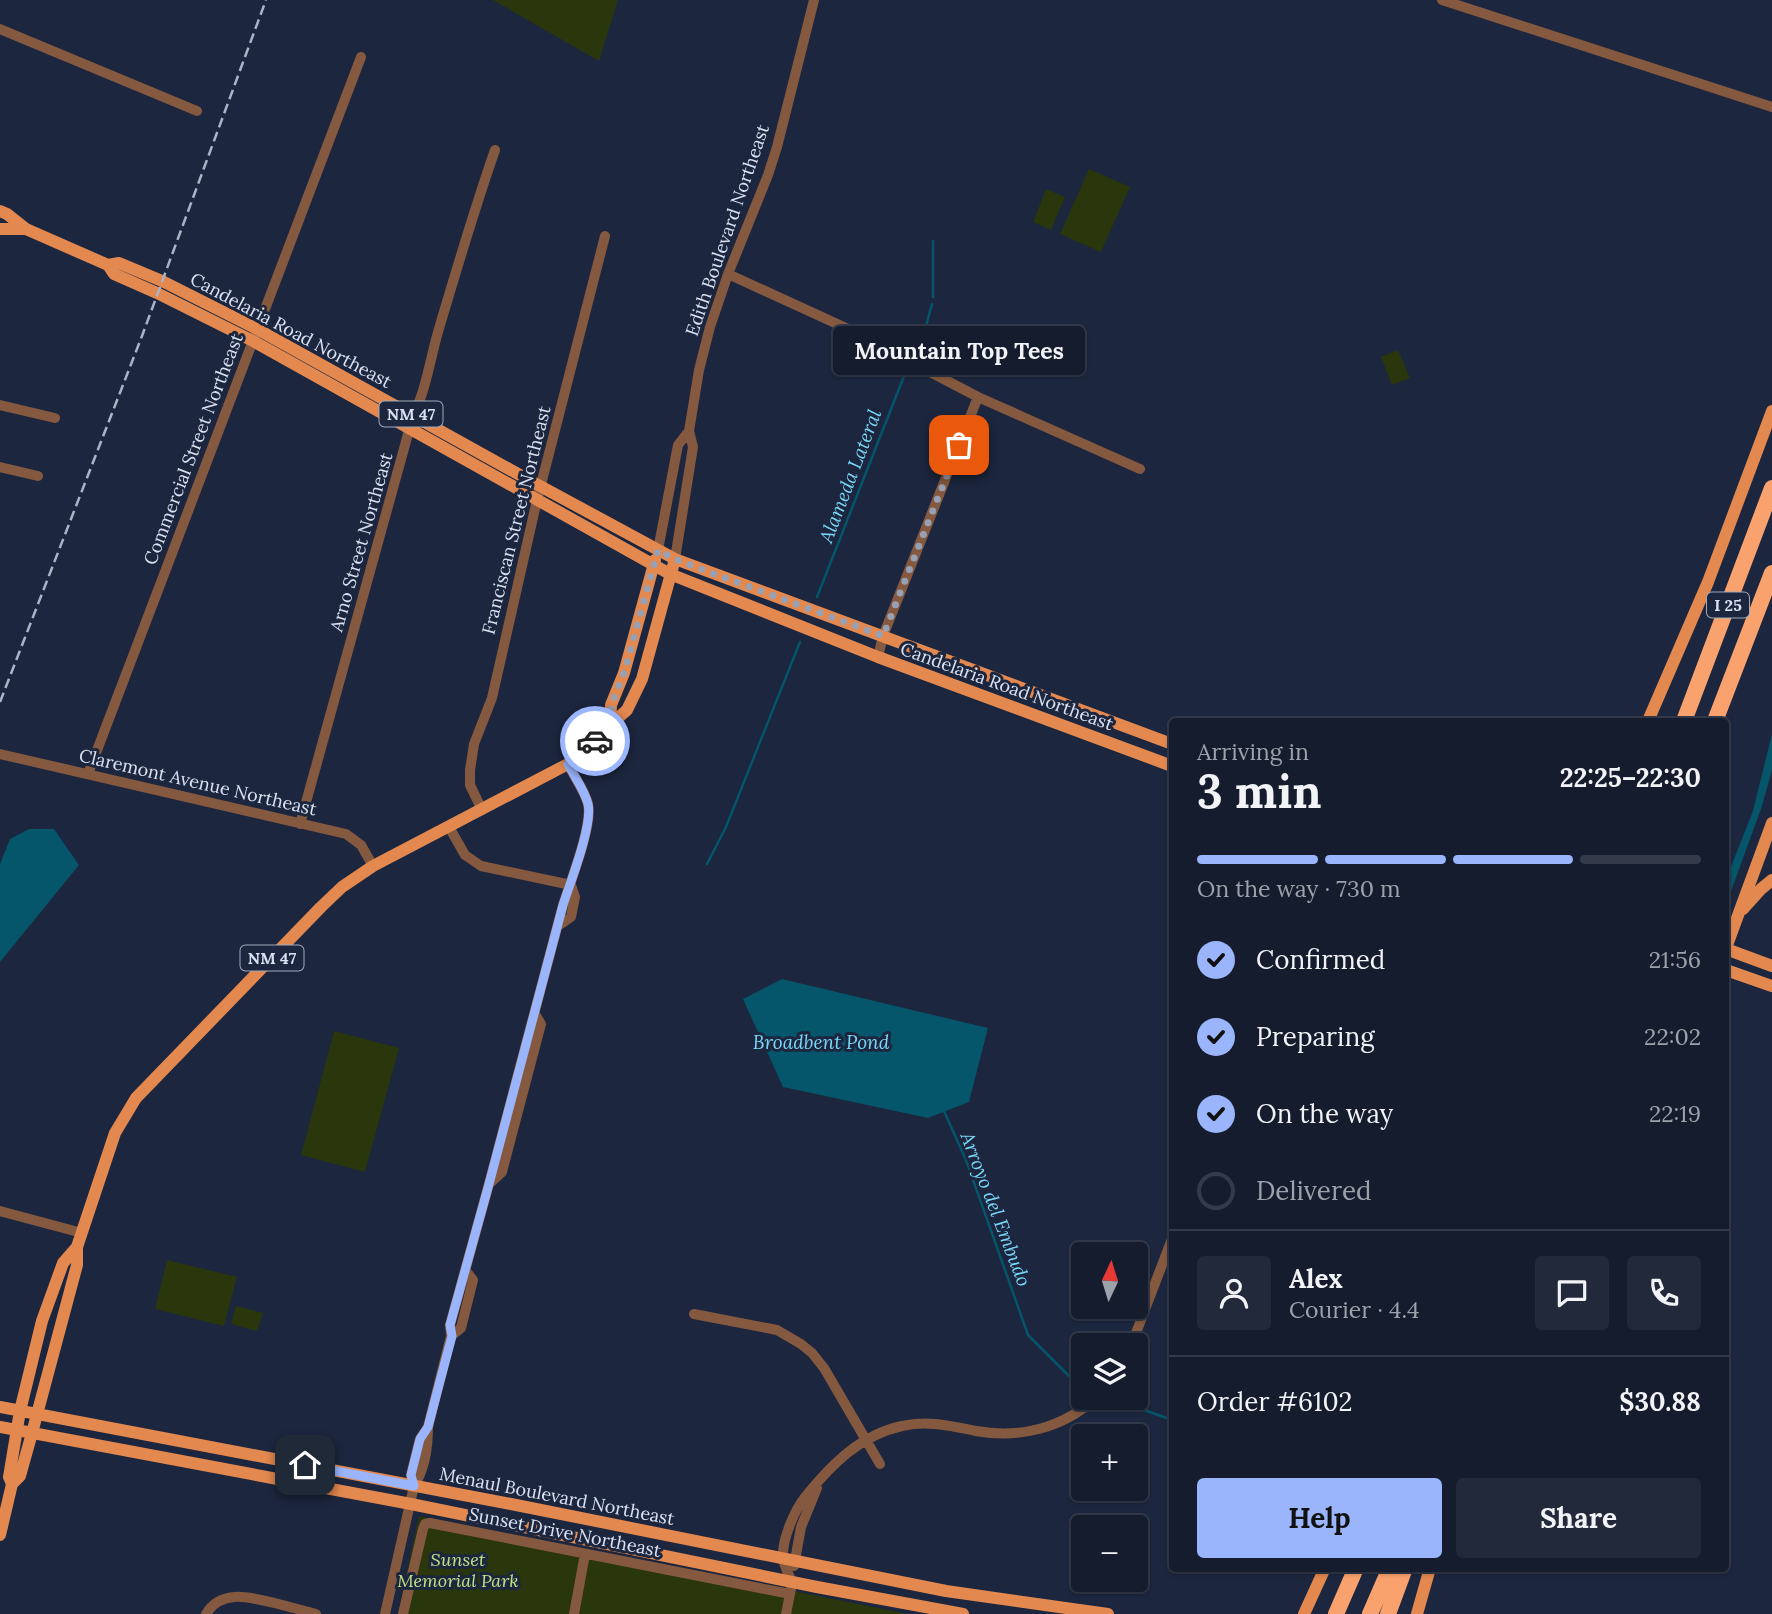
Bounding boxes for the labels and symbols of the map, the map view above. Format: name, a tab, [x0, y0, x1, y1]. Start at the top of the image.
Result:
street label: Edith Boulevard Northeast	[680, 121, 774, 339]
street label: Candelaria Road Northeast	[186, 267, 396, 393]
callout: Mountain Top Tees	[833, 326, 1085, 375]
street label: Commercial Street Northeast	[138, 330, 248, 568]
road number: NM 47	[380, 402, 442, 426]
street label: Franciscan Street Northeast	[476, 403, 556, 637]
water label: Alameda Lateral	[813, 405, 887, 547]
pin	[929, 415, 989, 475]
street label: Arno Street Northeast	[324, 450, 398, 635]
road number: I 25	[1707, 592, 1749, 618]
street label: Candelaria Road Northeast	[897, 637, 1117, 735]
courier	[560, 706, 630, 776]
street label: Claremont Avenue Northeast	[77, 743, 319, 821]
road number: NM 47	[240, 946, 304, 970]
water label: Broadbent Pond	[753, 1030, 890, 1054]
water label: Arroyo del Embudo	[955, 1128, 1036, 1290]
north arrow	[1071, 1242, 1148, 1320]
pin	[275, 1435, 335, 1495]
street label: Menaul Boulevard Northeast	[437, 1462, 677, 1530]
street label: Sunset Drive Northeast	[467, 1502, 663, 1562]
park label: Sunset Memorial Park	[397, 1548, 519, 1592]

